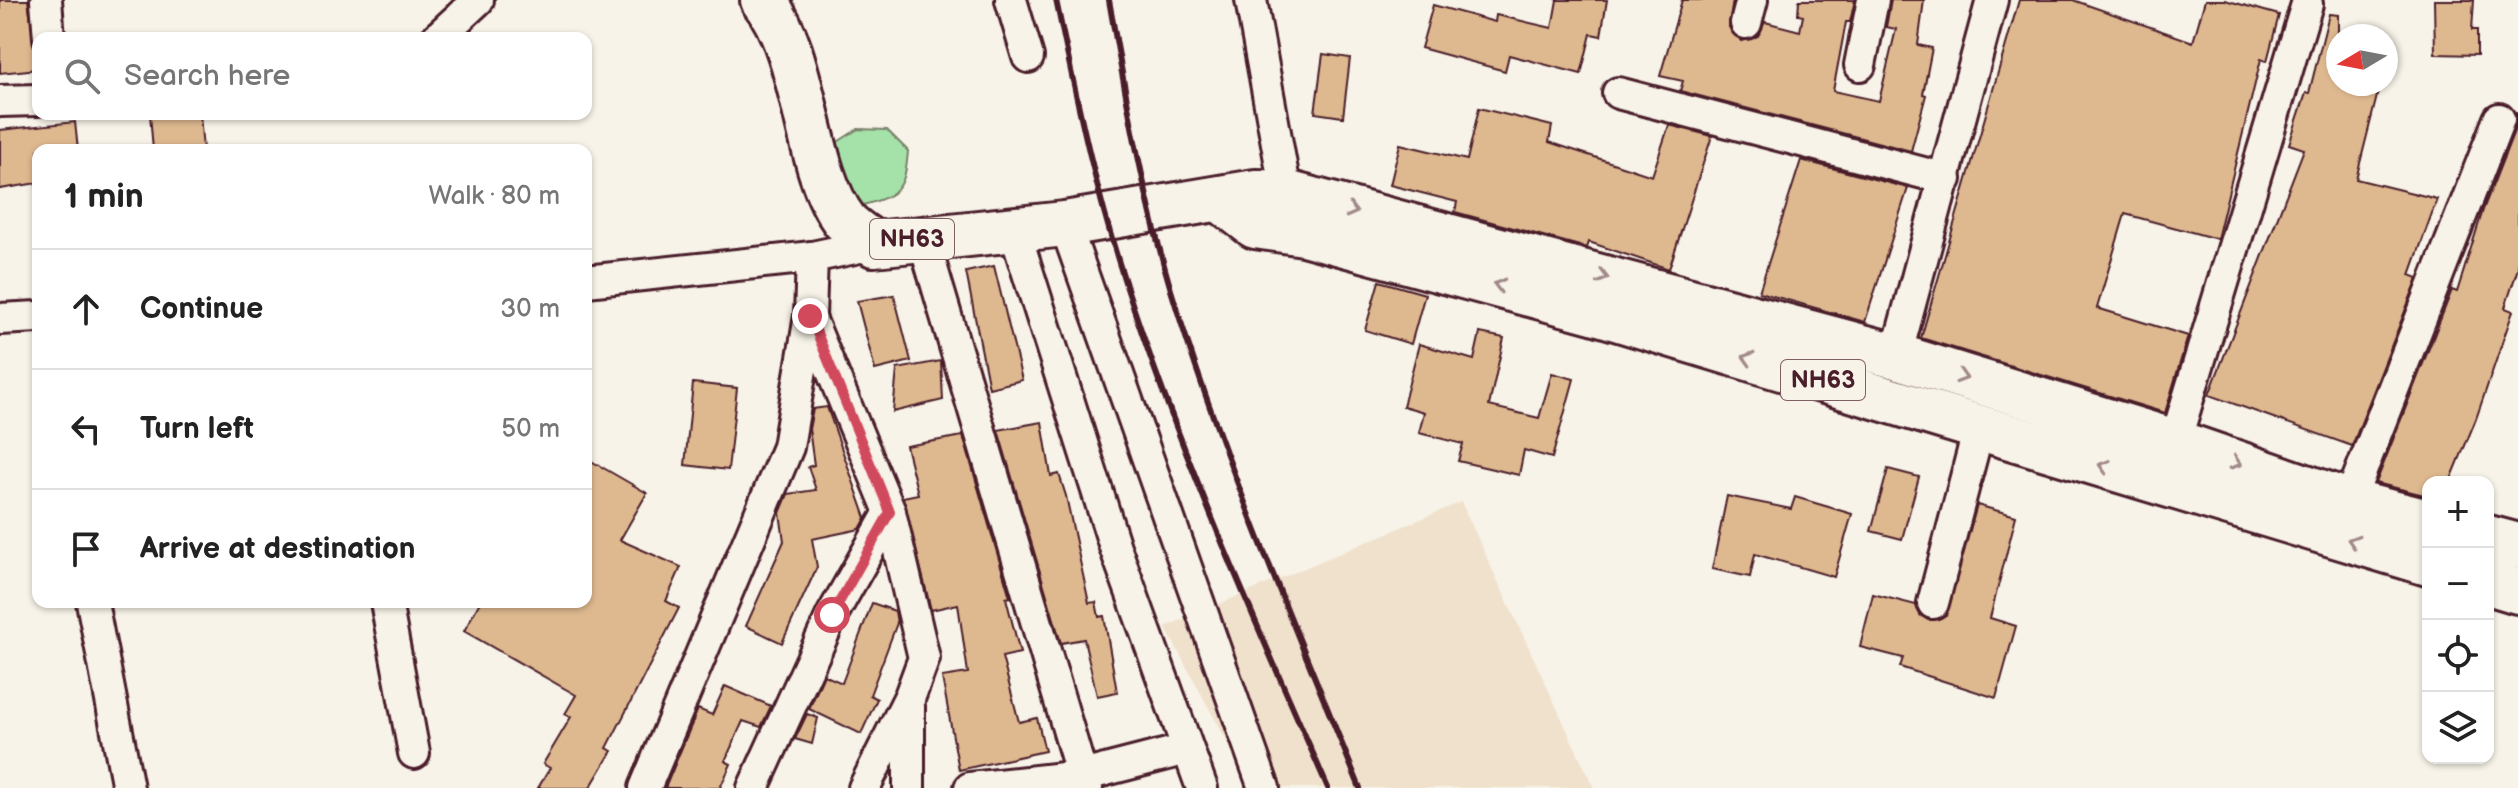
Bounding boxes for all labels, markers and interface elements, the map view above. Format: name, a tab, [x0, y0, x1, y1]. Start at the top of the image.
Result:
north arrow	[2326, 24, 2398, 96]
search box	[32, 32, 592, 120]
icon: search	[60, 54, 104, 98]
text: Search here	[124, 58, 290, 94]
text: 1 min	[64, 176, 144, 217]
text: Walk · 80 m	[429, 181, 560, 212]
one-way arrow	[1345, 201, 1358, 218]
road number: NH63	[870, 219, 954, 259]
one-way arrow	[1596, 268, 1610, 284]
one-way arrow	[1492, 278, 1506, 295]
icon: ahead	[64, 287, 108, 331]
text: Continue	[140, 291, 263, 327]
text: 30 m	[500, 294, 560, 325]
route end	[792, 298, 828, 334]
one-way arrow	[1742, 351, 1756, 367]
road number: NH63	[1781, 360, 1865, 400]
one-way arrow	[1954, 367, 1968, 383]
icon: left	[64, 407, 108, 451]
text: Turn left	[140, 411, 254, 447]
text: 50 m	[501, 414, 560, 445]
one-way arrow	[2229, 454, 2243, 470]
one-way arrow	[2098, 459, 2112, 475]
map controls	[2422, 476, 2494, 764]
button: +	[2422, 476, 2494, 548]
icon: arrive	[64, 527, 108, 571]
text: Arrive at destination	[140, 531, 416, 567]
one-way arrow	[2347, 534, 2361, 550]
button: −	[2422, 548, 2494, 620]
route start	[814, 597, 850, 633]
button: locate	[2422, 620, 2494, 692]
button: layers	[2422, 692, 2494, 764]

